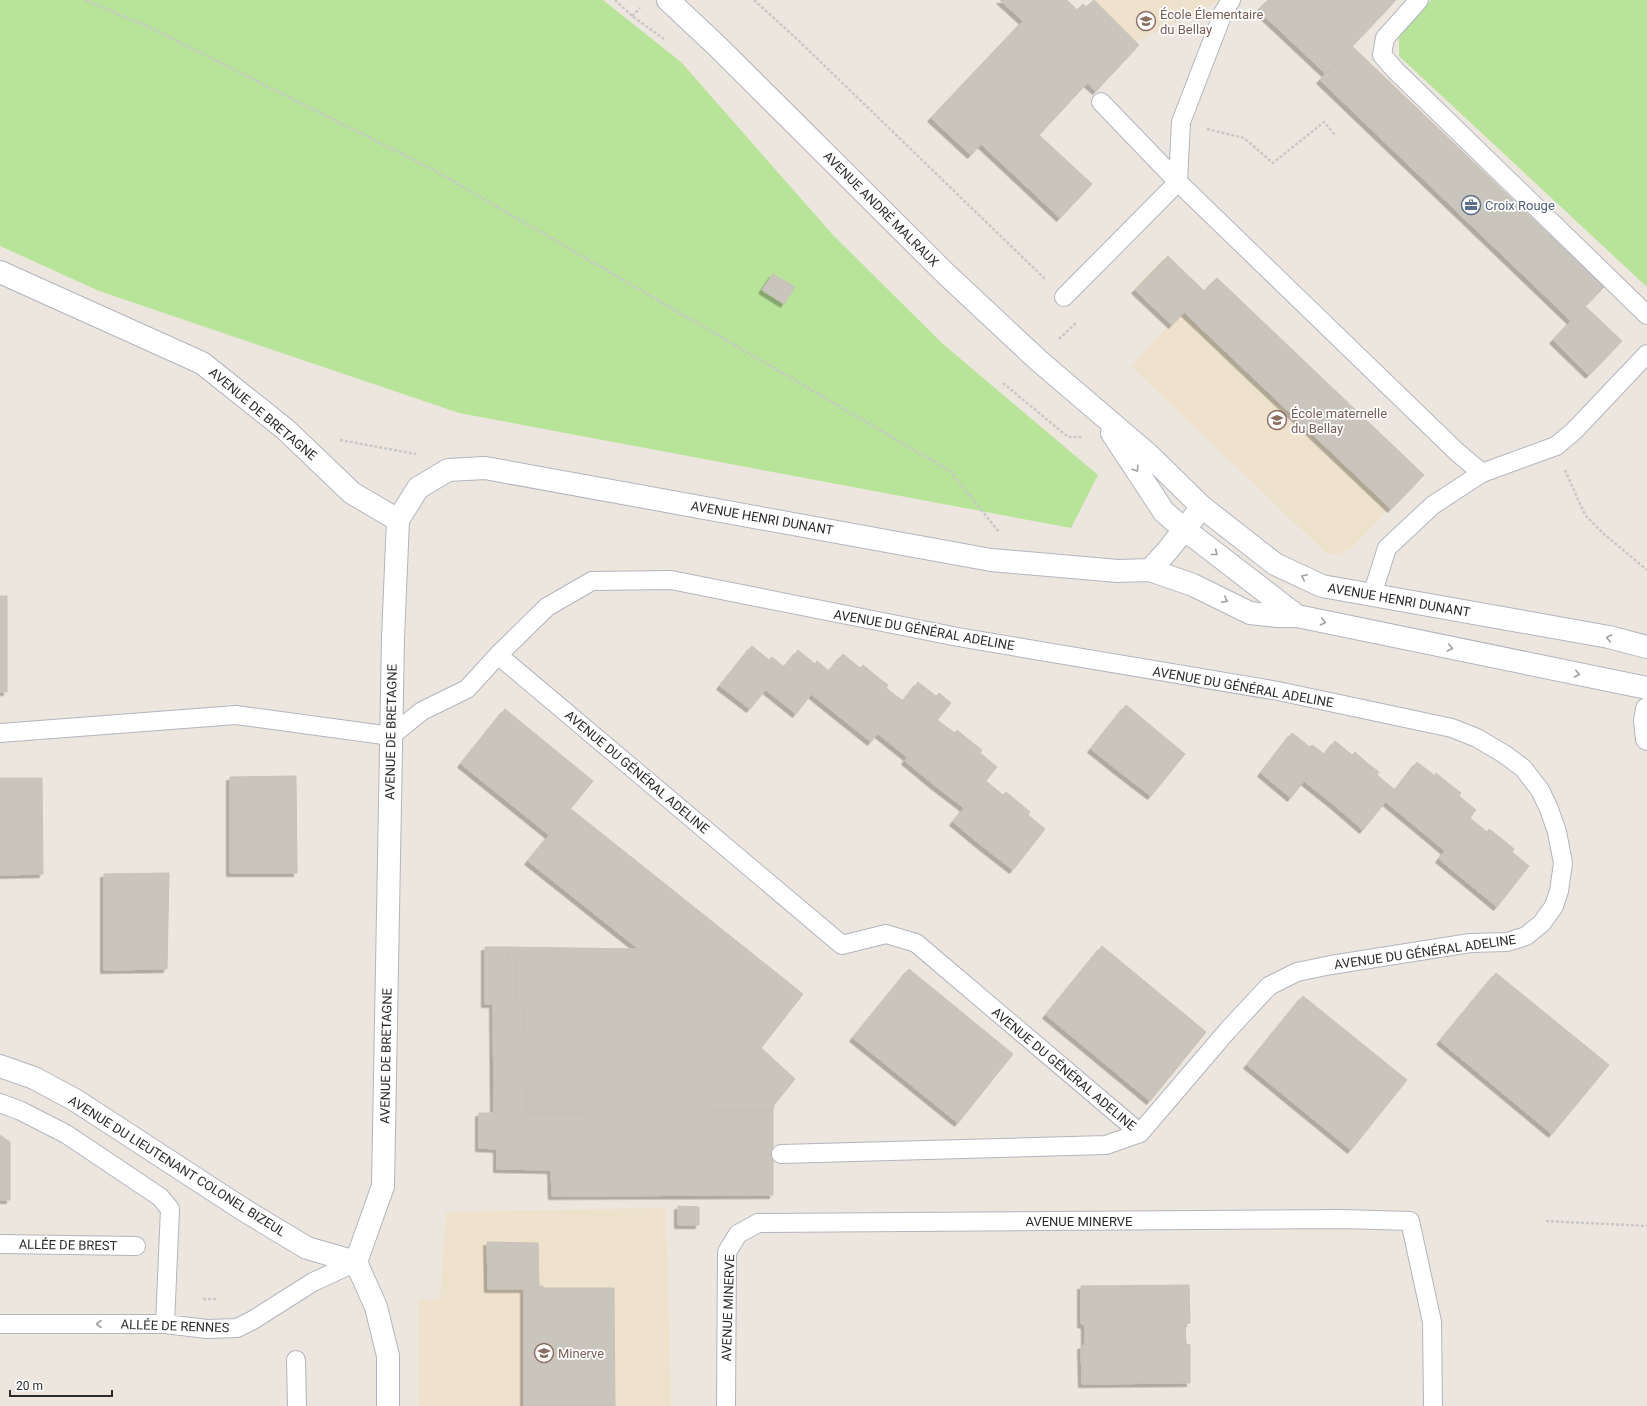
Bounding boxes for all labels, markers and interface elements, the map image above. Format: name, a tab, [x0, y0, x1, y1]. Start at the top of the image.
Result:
place label: École Élementaire du Bellay	[1160, 7, 1263, 37]
school or university icon: École Élementaire du Bellay	[1135, 10, 1157, 32]
street label: AVENUE ANDRÉ MALRAUX	[820, 148, 942, 270]
office icon: Croix Rouge	[1460, 194, 1482, 216]
place label: Croix Rouge	[1485, 198, 1555, 213]
street label: AVENUE DE BRETAGNE	[206, 365, 320, 463]
place label: École maternelle du Bellay	[1291, 406, 1387, 436]
school or university icon: École maternelle du Bellay	[1266, 409, 1288, 431]
one-way arrow	[1131, 465, 1139, 472]
street label: AVENUE HENRI DUNANT	[690, 498, 835, 538]
one-way arrow	[1210, 548, 1217, 555]
one-way arrow	[1300, 574, 1308, 582]
street label: AVENUE HENRI DUNANT	[1327, 580, 1472, 620]
one-way arrow	[1221, 595, 1228, 603]
street label: AVENUE DU GÉNÉRAL ADELINE	[832, 607, 1016, 653]
one-way arrow	[1319, 617, 1326, 626]
one-way arrow	[1606, 634, 1612, 642]
one-way arrow	[1447, 643, 1453, 652]
street label: AVENUE DE BRETAGNE	[382, 664, 400, 800]
street label: AVENUE DU GÉNÉRAL ADELINE	[1151, 664, 1335, 710]
one-way arrow	[1574, 670, 1580, 678]
street label: AVENUE DU GÉNÉRAL ADELINE	[562, 707, 712, 837]
street label: AVENUE DU GÉNÉRAL ADELINE	[1333, 932, 1517, 972]
street label: AVENUE DE BRETAGNE	[377, 988, 395, 1124]
street label: AVENUE DU GÉNÉRAL ADELINE	[989, 1004, 1139, 1134]
street label: AVENUE DU LIEUTENANT COLONEL BIZEUL	[66, 1093, 288, 1239]
street label: AVENUE MINERVE	[1025, 1214, 1133, 1229]
street label: ALLÉE DE BREST	[19, 1237, 118, 1253]
street label: AVENUE MINERVE	[719, 1254, 737, 1362]
street label: ALLÉE DE RENNES	[120, 1317, 230, 1335]
one-way arrow	[96, 1320, 102, 1328]
school or university icon: Minerve	[533, 1342, 555, 1364]
place label: Minerve	[558, 1346, 604, 1361]
scale bar	[10, 1372, 112, 1398]
text: 20 m	[16, 1379, 43, 1393]

